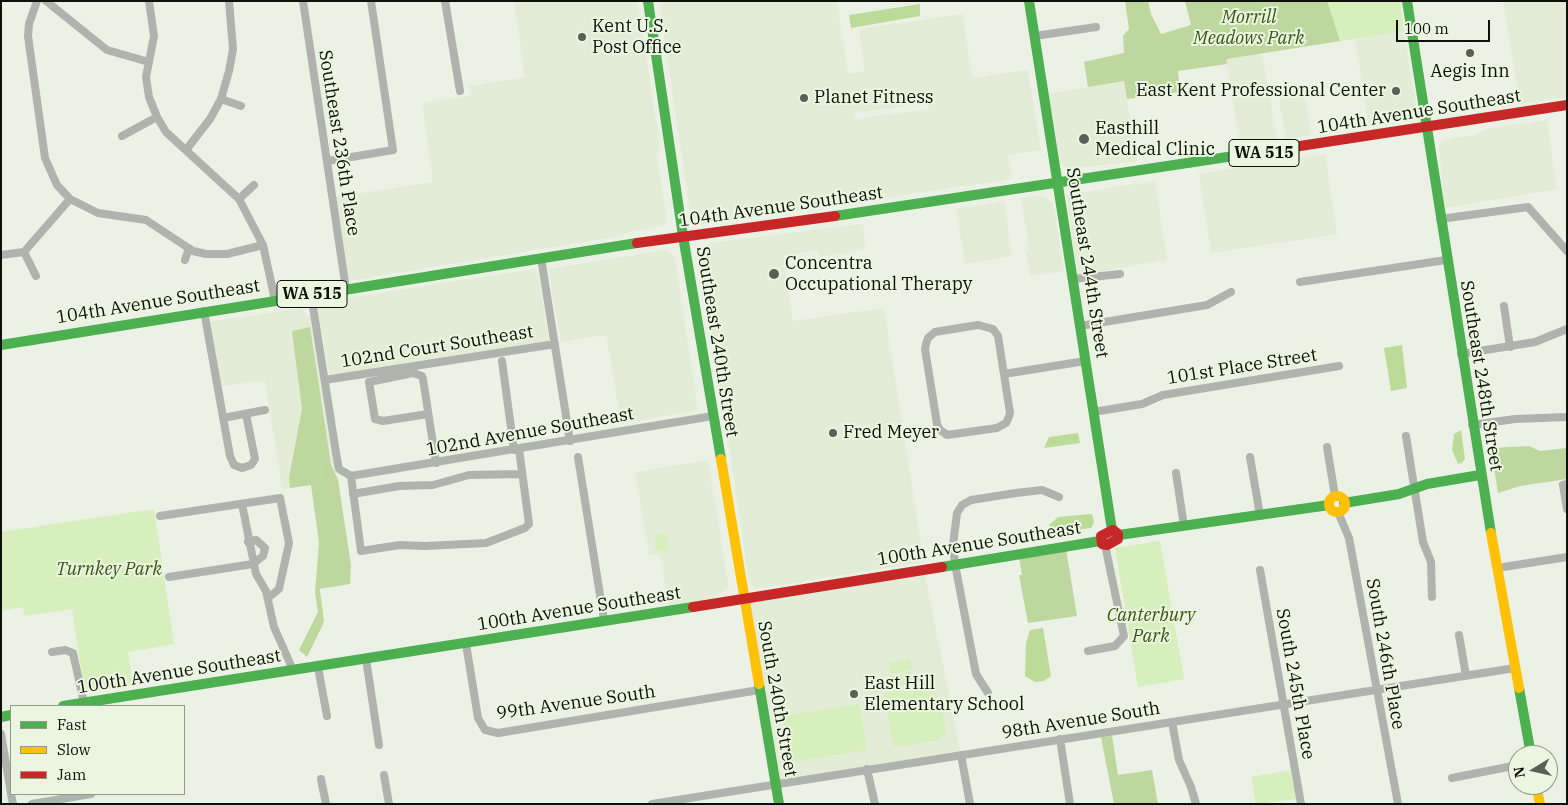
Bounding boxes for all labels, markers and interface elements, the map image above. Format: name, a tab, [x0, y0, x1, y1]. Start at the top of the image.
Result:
park label: Morrill Meadows Park	[1193, 7, 1305, 50]
scale bar	[1398, 10, 1492, 42]
place label: Kent U.S. Post Office	[592, 16, 681, 58]
text: 100 m	[1404, 19, 1449, 38]
marker: Kent U.S. Post Office	[576, 31, 588, 43]
marker: Aegis Inn	[1464, 47, 1476, 59]
street label: Southeast 236th Place	[314, 49, 364, 237]
place label: Aegis Inn	[1430, 61, 1510, 83]
place label: East Kent Professional Center	[1136, 80, 1386, 102]
street label: 104th Avenue Southeast	[1316, 85, 1522, 139]
marker: East Kent Professional Center	[1390, 85, 1402, 97]
place label: Planet Fitness	[814, 87, 934, 109]
marker: Planet Fitness	[798, 92, 810, 104]
place label: Easthill Medical Clinic	[1095, 118, 1215, 160]
marker: Easthill Medical Clinic	[1077, 132, 1091, 146]
road number: WA 515	[1229, 140, 1299, 167]
street label: Southeast 244th Street	[1061, 166, 1113, 360]
street label: 104th Avenue Southeast	[678, 182, 884, 232]
street label: Southeast 240th Street	[691, 245, 743, 439]
place label: Concentra Occupational Therapy	[785, 253, 972, 296]
marker: Concentra Occupational Therapy	[767, 267, 781, 281]
street label: 104th Avenue Southeast	[55, 275, 261, 329]
street label: Southeast 248th Street	[1455, 279, 1507, 473]
road number: WA 515	[277, 280, 347, 308]
street label: 102nd Court Southeast	[339, 321, 535, 373]
street label: 101st Place Street	[1165, 344, 1319, 390]
street label: 102nd Avenue Southeast	[424, 403, 636, 461]
place label: Fred Meyer	[843, 422, 939, 444]
marker: Fred Meyer	[827, 427, 839, 439]
street label: 100th Avenue Southeast	[876, 517, 1082, 571]
park label: Turnkey Park	[56, 559, 162, 581]
street label: South 246th Place	[1361, 577, 1409, 731]
street label: 100th Avenue Southeast	[476, 582, 682, 636]
park label: Canterbury Park	[1107, 605, 1195, 648]
street label: South 245th Place	[1271, 607, 1319, 761]
street label: South 240th Street	[753, 619, 801, 779]
street label: 100th Avenue Southeast	[76, 645, 282, 699]
place label: East Hill Elementary School	[864, 673, 1024, 716]
street label: 99th Avenue South	[495, 681, 657, 725]
marker: East Hill Elementary School	[848, 688, 860, 700]
street label: 98th Avenue South	[1000, 698, 1162, 744]
legend	[10, 705, 185, 795]
text: Fast	[57, 715, 87, 734]
text: Slow	[57, 740, 90, 759]
north arrow	[1508, 745, 1558, 795]
text: Jam	[57, 765, 86, 784]
text: N	[1509, 765, 1529, 779]

